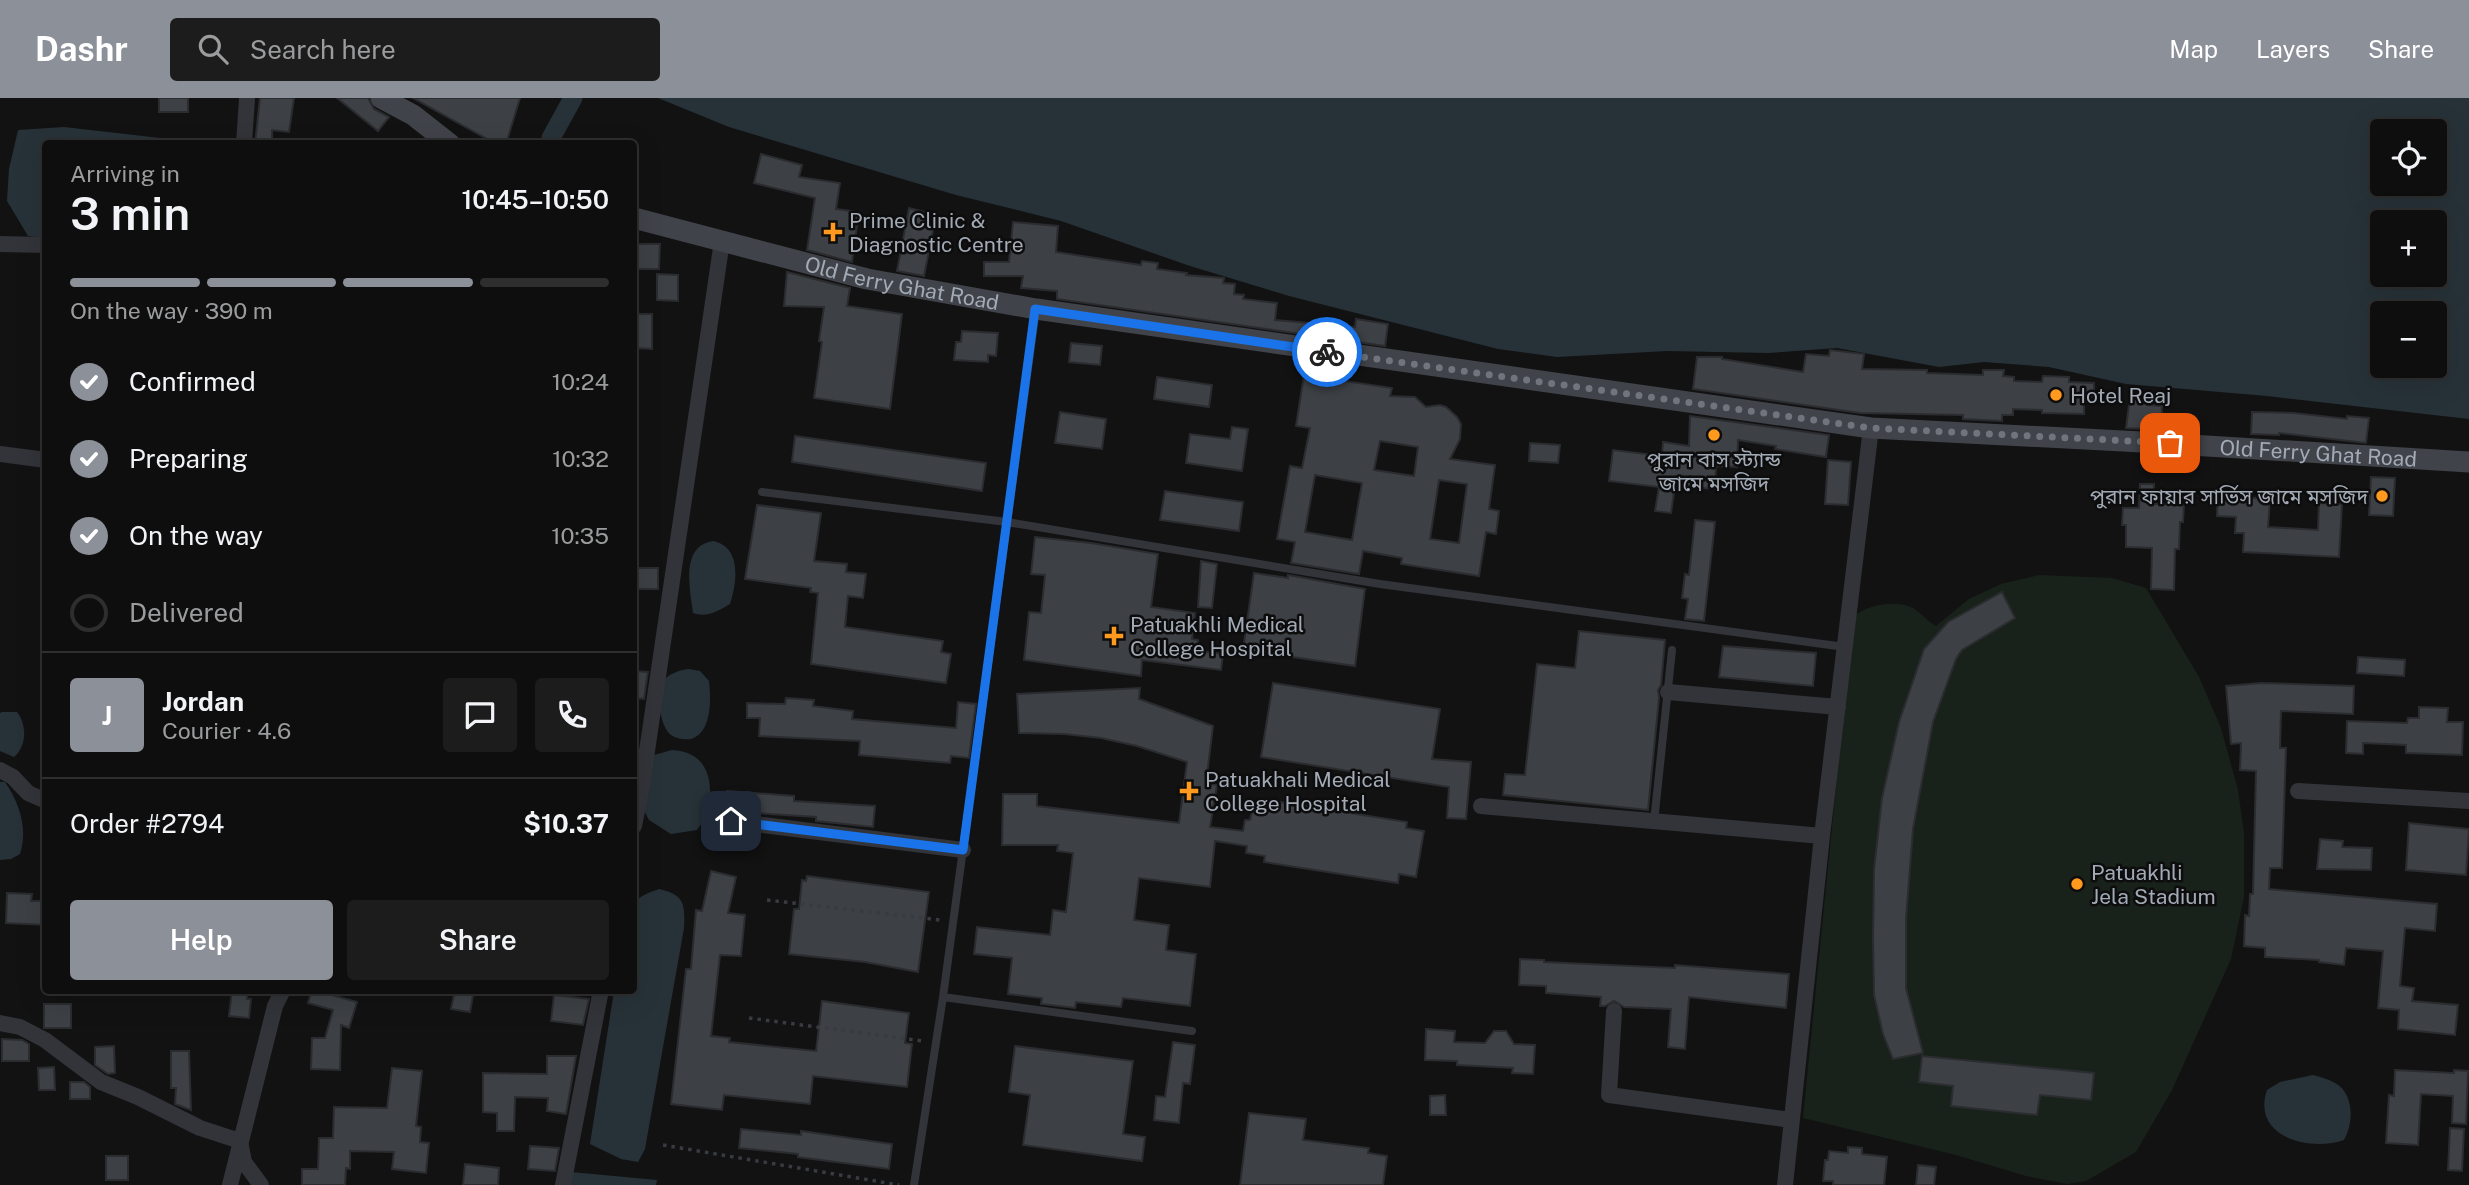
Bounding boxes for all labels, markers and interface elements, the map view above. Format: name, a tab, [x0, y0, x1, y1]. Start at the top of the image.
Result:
search box	[170, 18, 660, 81]
text: Dashr	[35, 30, 128, 68]
icon: search	[194, 30, 232, 68]
text: Search here	[250, 34, 396, 65]
text: Map	[2169, 35, 2218, 63]
text: Layers	[2256, 35, 2330, 63]
text: Share	[2368, 35, 2434, 63]
map controls	[2370, 119, 2447, 378]
button: locate	[2370, 119, 2447, 196]
text: Arriving in	[70, 160, 180, 187]
text: 10:45–10:50	[461, 184, 609, 215]
text: 3 min	[70, 186, 190, 240]
place label: Prime Clinic & Diagnostic Centre	[849, 208, 1024, 257]
button: +	[2370, 210, 2447, 287]
marker: Prime Clinic & Diagnostic Centre	[823, 222, 843, 242]
street label: Old Ferry Ghat Road	[802, 251, 1001, 315]
text: On the way · 390 m	[70, 297, 273, 324]
button: −	[2370, 301, 2447, 378]
courier	[1292, 317, 1362, 387]
icon: bike	[1308, 333, 1346, 371]
icon: check	[70, 363, 108, 401]
text: Confirmed	[129, 366, 256, 397]
text: 10:24	[552, 368, 609, 395]
place label: Hotel Reaj	[2070, 383, 2171, 408]
marker: Hotel Reaj	[2048, 387, 2064, 403]
pin	[2140, 413, 2200, 473]
icon: bag	[2151, 424, 2189, 462]
marker: পুরান বাস স্ট্যান্ড জামে মসজিদ	[1706, 427, 1722, 443]
street label: Old Ferry Ghat Road	[2219, 434, 2418, 471]
icon: check	[70, 440, 108, 478]
text: Preparing	[129, 443, 248, 474]
text: 10:32	[552, 445, 609, 472]
place label: পুরান বাস স্ট্যান্ড জামে মসজিদ	[1647, 447, 1782, 496]
place label: পুরান ফায়ার সার্ভিস জামে মসজিদ	[2090, 484, 2368, 509]
marker: পুরান ফায়ার সার্ভিস জামে মসজিদ	[2374, 488, 2390, 504]
icon: check	[70, 517, 108, 555]
text: On the way	[129, 520, 263, 551]
text: 10:35	[551, 522, 609, 549]
text: Delivered	[129, 597, 244, 628]
place label: Patuakhli Medical College Hospital	[1130, 612, 1304, 661]
marker: Patuakhli Medical College Hospital	[1104, 626, 1124, 646]
button: chat	[443, 678, 517, 752]
button: phone	[535, 678, 609, 752]
text: Jordan	[162, 686, 244, 717]
text: J	[102, 700, 112, 731]
text: Courier · 4.6	[162, 717, 291, 744]
place label: Patuakhali Medical College Hospital	[1205, 767, 1391, 816]
marker: Patuakhali Medical College Hospital	[1179, 781, 1199, 801]
pin	[701, 791, 761, 851]
icon: home	[712, 802, 750, 840]
text: Order #2794	[70, 808, 224, 839]
text: $10.37	[523, 808, 609, 839]
place label: Patuakhli Jela Stadium	[2091, 860, 2216, 909]
marker: Patuakhli Jela Stadium	[2069, 876, 2085, 892]
button: Help	[70, 900, 333, 980]
button: Share	[347, 900, 609, 980]

